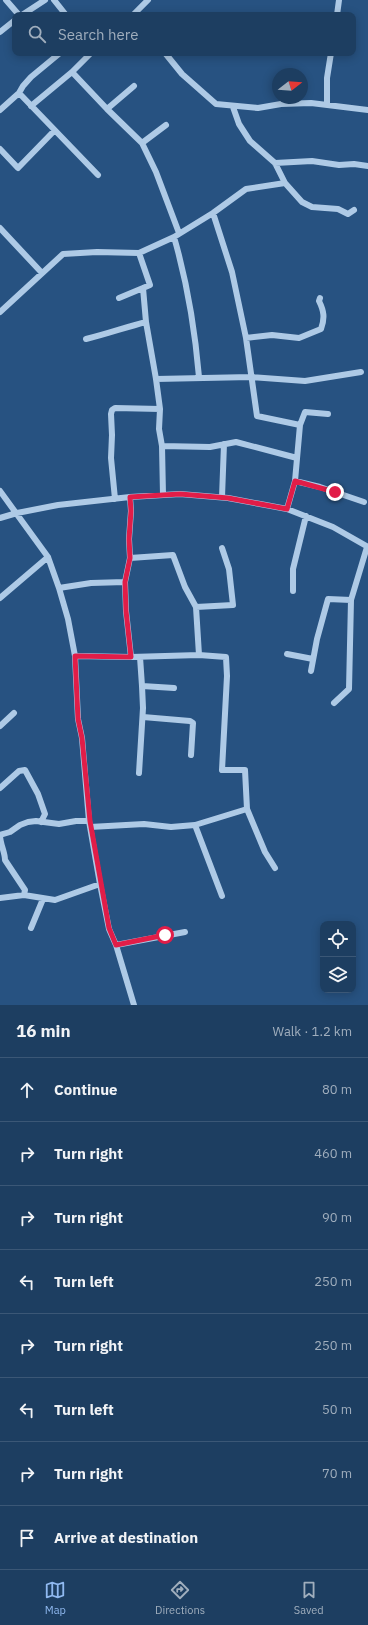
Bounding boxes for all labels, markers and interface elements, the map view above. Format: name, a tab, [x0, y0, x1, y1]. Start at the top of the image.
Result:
search box	[12, 12, 356, 56]
icon: search	[26, 23, 48, 45]
text: Search here	[58, 25, 138, 44]
north arrow	[272, 68, 308, 104]
route end	[326, 483, 344, 501]
map controls	[320, 921, 356, 993]
button: locate	[320, 921, 356, 957]
route start	[156, 926, 174, 944]
button: layers	[320, 957, 356, 993]
text: 16 min	[16, 1020, 71, 1042]
text: Walk · 1.2 km	[272, 1023, 352, 1040]
icon: ahead	[16, 1079, 38, 1101]
text: Continue	[54, 1080, 118, 1099]
text: 80 m	[322, 1081, 352, 1098]
icon: right	[16, 1143, 38, 1165]
text: Turn right	[54, 1144, 123, 1163]
text: 460 m	[314, 1145, 352, 1162]
icon: right	[16, 1207, 38, 1229]
text: Turn right	[54, 1208, 123, 1227]
text: 90 m	[322, 1209, 352, 1226]
icon: left	[16, 1271, 38, 1293]
text: Turn left	[54, 1272, 114, 1291]
text: 250 m	[314, 1273, 352, 1290]
icon: right	[16, 1335, 38, 1357]
text: Turn right	[54, 1336, 123, 1355]
text: 250 m	[314, 1337, 352, 1354]
icon: left	[16, 1399, 38, 1421]
text: Turn left	[54, 1400, 114, 1419]
text: 50 m	[322, 1401, 352, 1418]
icon: right	[16, 1463, 38, 1485]
text: Turn right	[54, 1464, 123, 1483]
text: 70 m	[322, 1465, 352, 1482]
icon: arrive	[16, 1527, 38, 1549]
text: Arrive at destination	[54, 1528, 198, 1547]
tab: Map	[44, 1579, 66, 1617]
tab: Directions	[155, 1579, 205, 1617]
tab: Saved	[294, 1579, 324, 1617]

